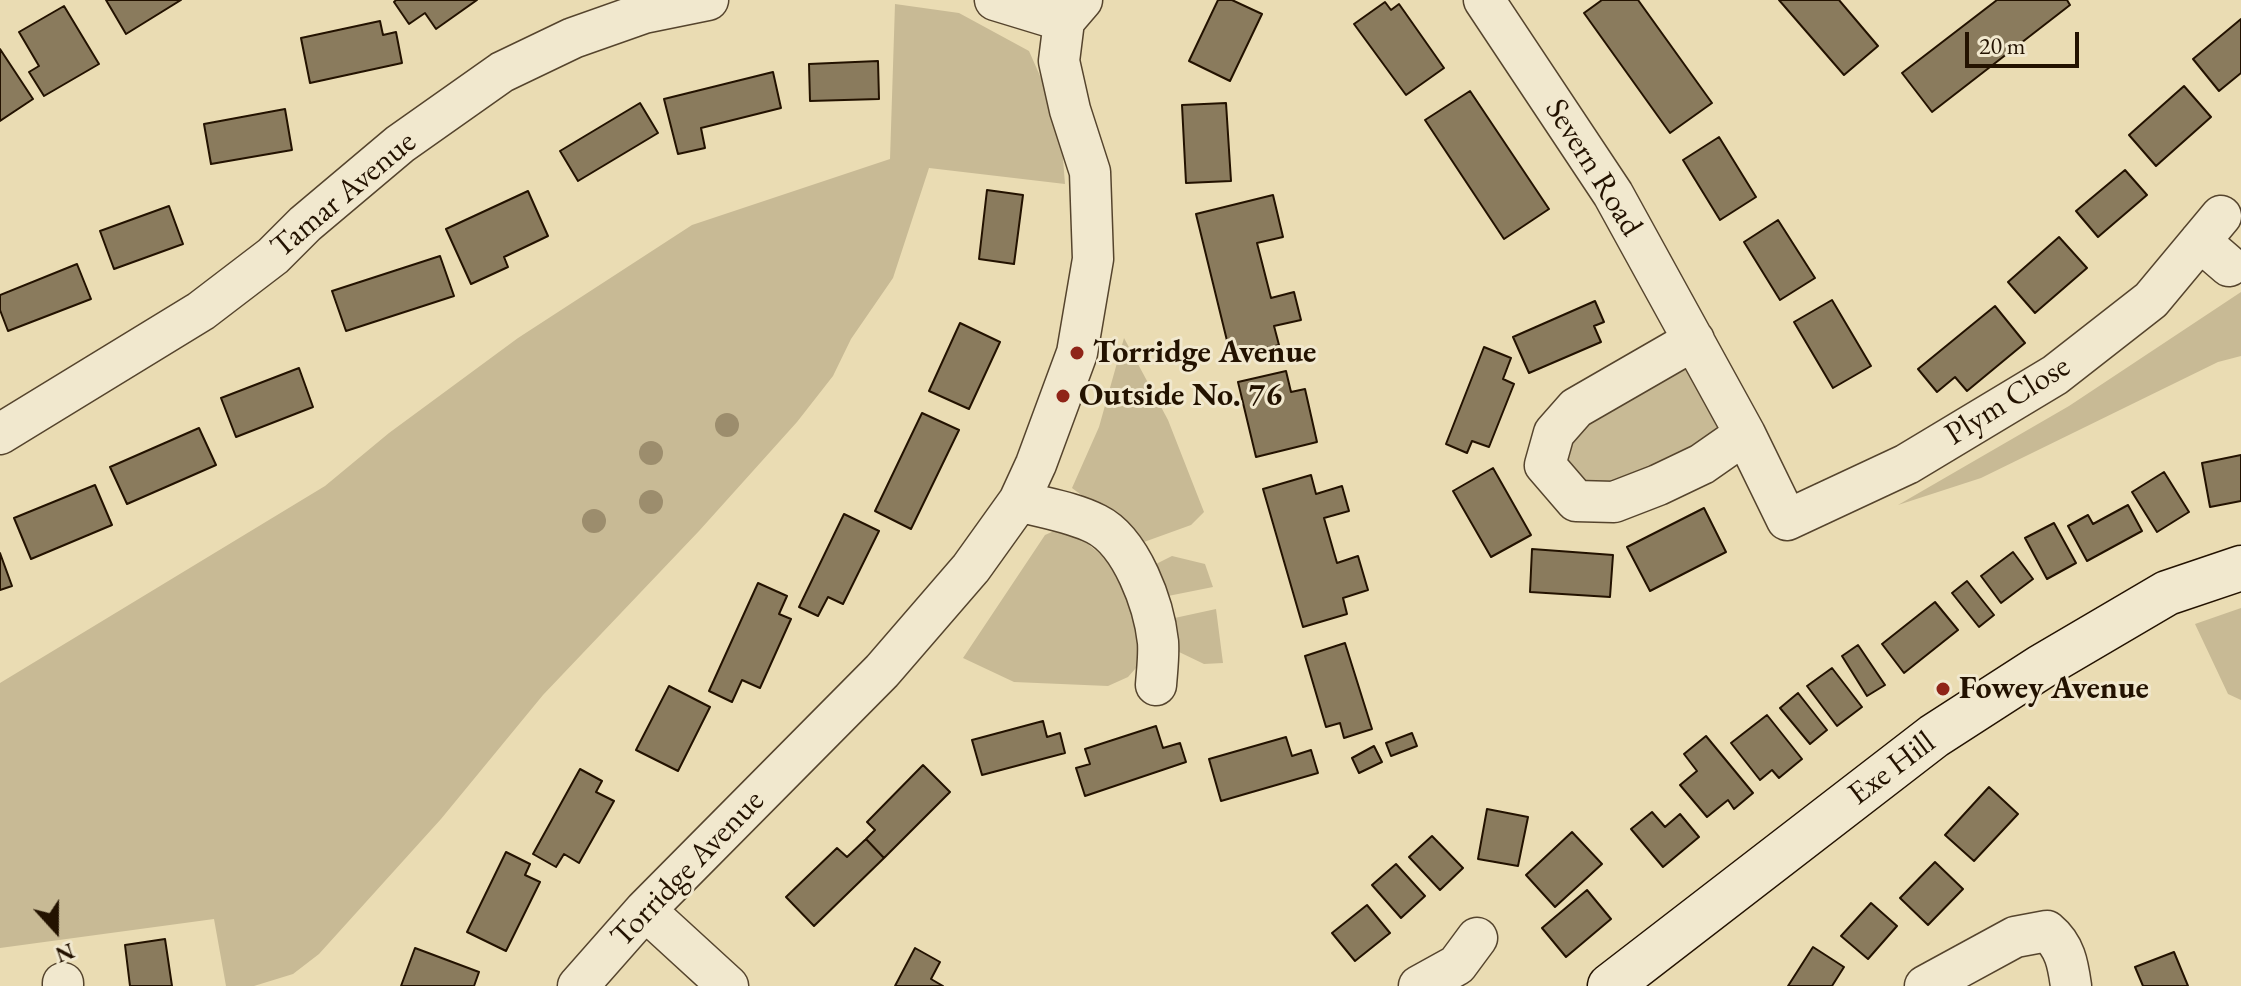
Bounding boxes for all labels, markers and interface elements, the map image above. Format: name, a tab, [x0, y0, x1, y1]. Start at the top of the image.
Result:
scale bar	[1969, 16, 2083, 66]
text: 20 m	[1979, 30, 2026, 61]
street label: Severn Road	[1536, 93, 1650, 243]
street label: Tamar Avenue	[264, 123, 424, 267]
place label: Torridge Avenue	[1093, 334, 1316, 372]
marker: Torridge Avenue	[1068, 344, 1086, 362]
street label: Plym Close	[1939, 348, 2077, 454]
place label: Outside No. 76	[1079, 377, 1282, 415]
marker: Outside No. 76	[1054, 387, 1072, 405]
place label: Fowey Avenue	[1959, 670, 2149, 708]
marker: Fowey Avenue	[1934, 680, 1952, 698]
street label: Exe Hill	[1841, 724, 1943, 814]
street label: Torridge Avenue	[603, 782, 773, 956]
north arrow	[16, 890, 96, 970]
text: N	[51, 936, 78, 970]

